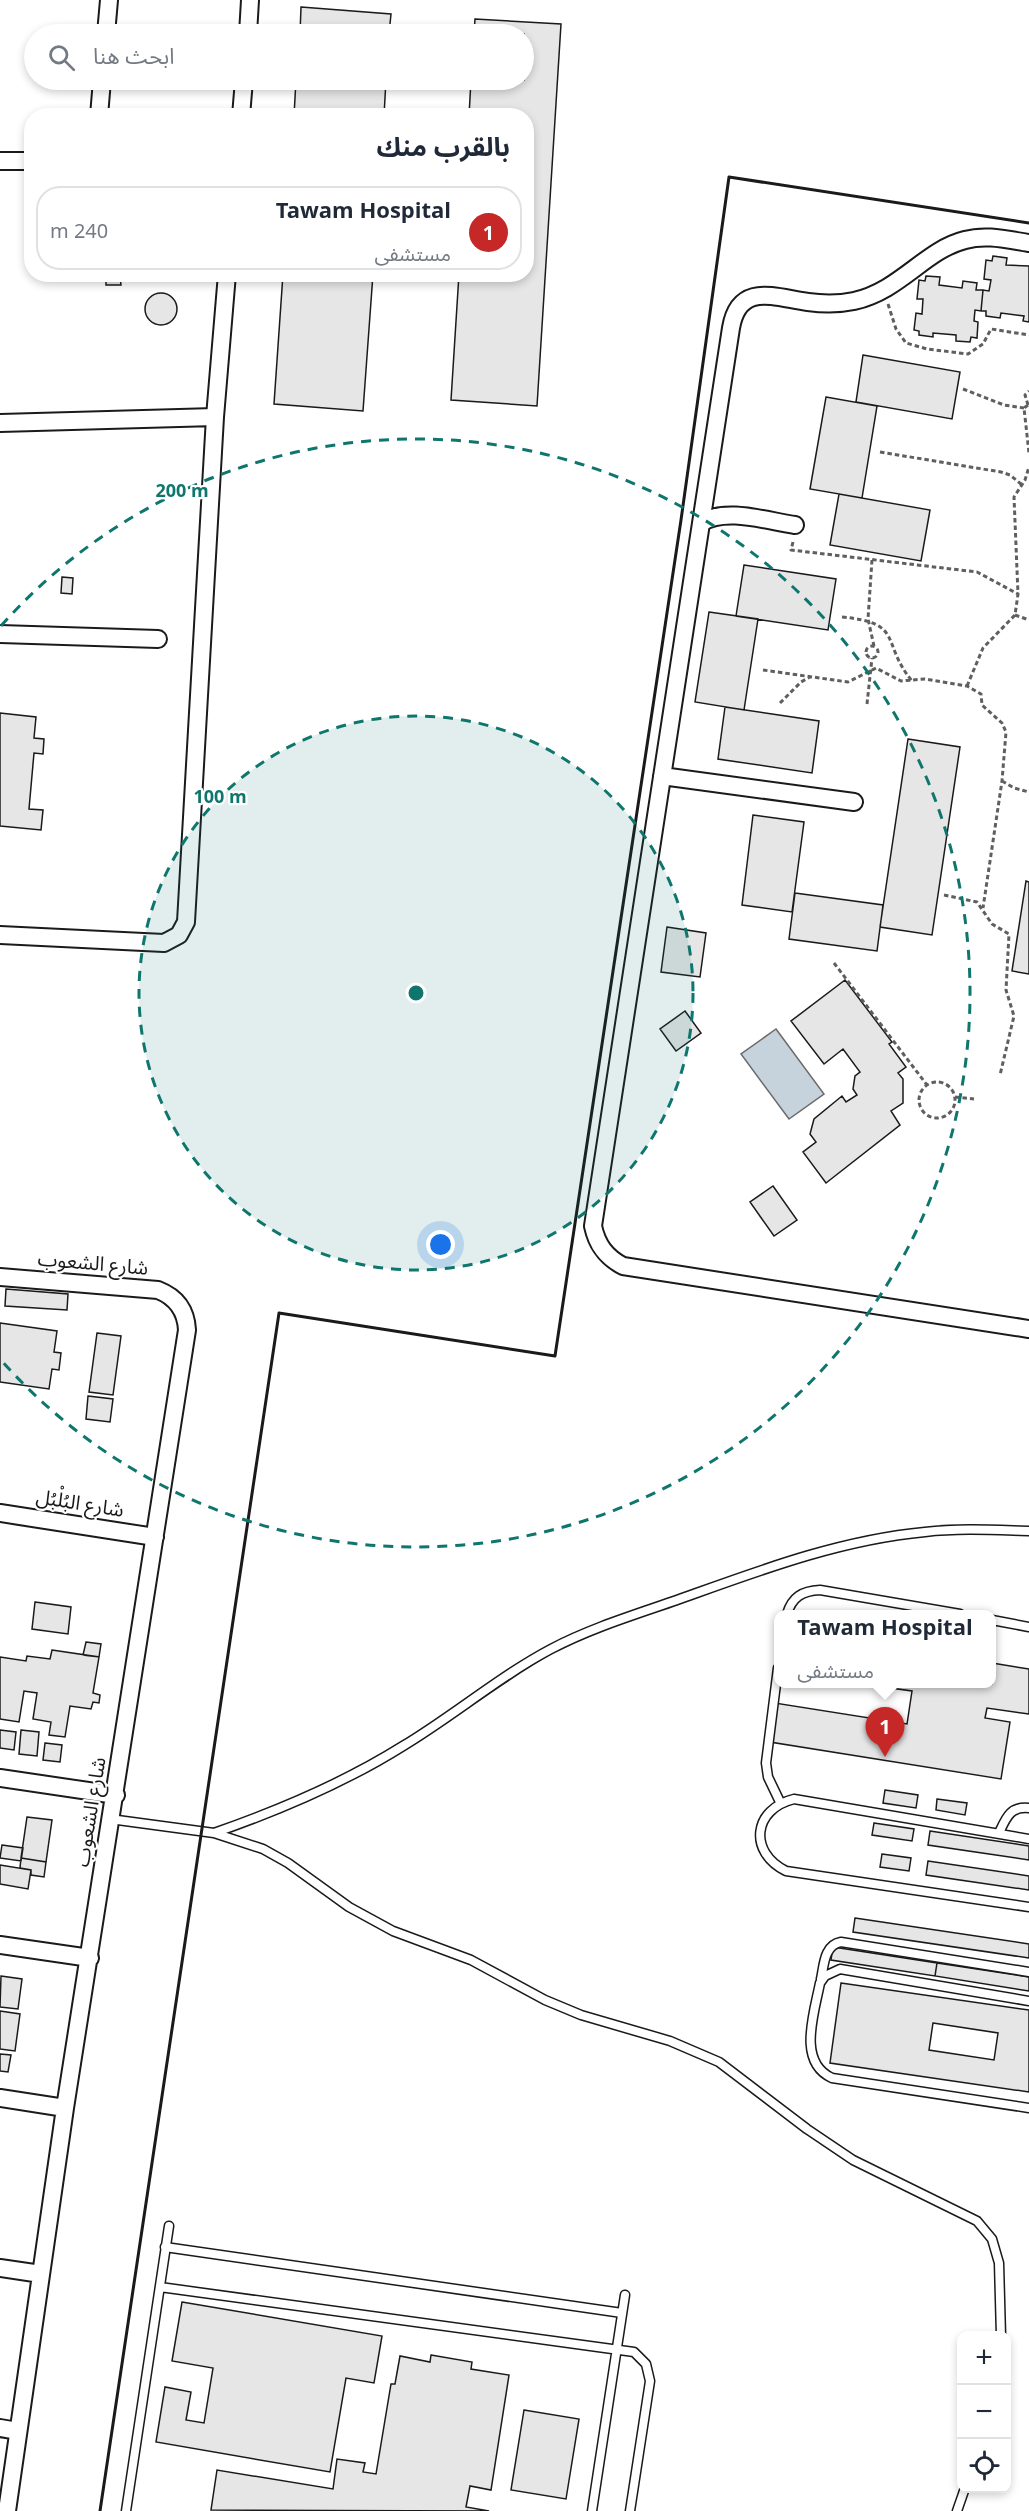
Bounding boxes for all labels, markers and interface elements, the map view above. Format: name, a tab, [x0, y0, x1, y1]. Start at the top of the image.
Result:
search box	[24, 24, 534, 90]
text: ابحث هنا	[93, 34, 175, 80]
icon: search	[45, 41, 78, 74]
text: بالقرب منك	[376, 120, 510, 175]
text: Tawam Hospital	[276, 188, 451, 234]
text: 240 m	[50, 211, 108, 253]
text: 1	[483, 213, 494, 255]
text: مستشفى	[374, 234, 451, 276]
text: 200 m	[155, 472, 209, 510]
text: 100 m	[193, 778, 247, 816]
centre of rings	[406, 983, 426, 1003]
your location	[426, 1230, 455, 1259]
street label: شارع الشعوب	[36, 1238, 150, 1290]
street label: شارع البُلْبُل	[33, 1476, 127, 1532]
text: Tawam Hospital	[797, 1605, 973, 1651]
popup	[774, 1610, 996, 1688]
text: مستشفى	[797, 1651, 874, 1693]
pin: 1	[866, 1708, 904, 1757]
street label: شارع الشعوب	[62, 1754, 120, 1870]
map controls	[957, 2331, 1011, 2493]
button: +	[957, 2331, 1011, 2385]
button: −	[957, 2385, 1011, 2439]
button: locate	[957, 2439, 1011, 2493]

